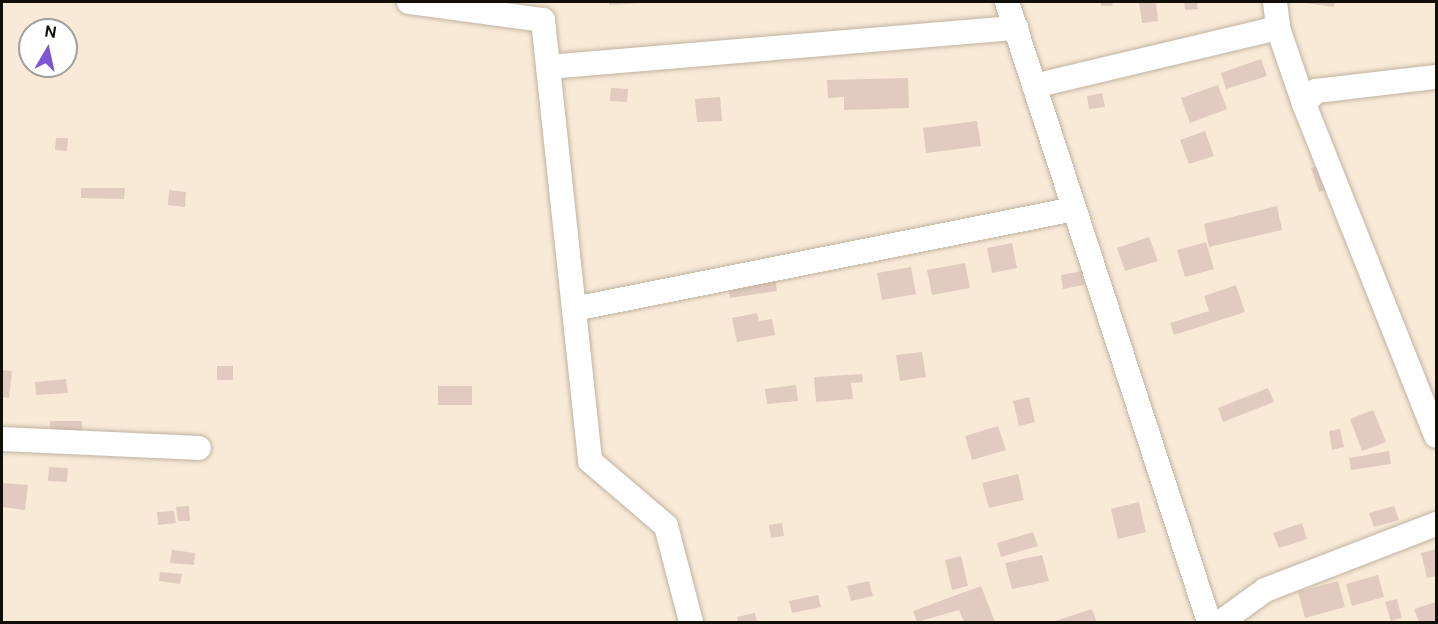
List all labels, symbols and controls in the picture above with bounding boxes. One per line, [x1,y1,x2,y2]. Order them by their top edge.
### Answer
north arrow [18,18,78,78]
text: N [43,20,58,43]

